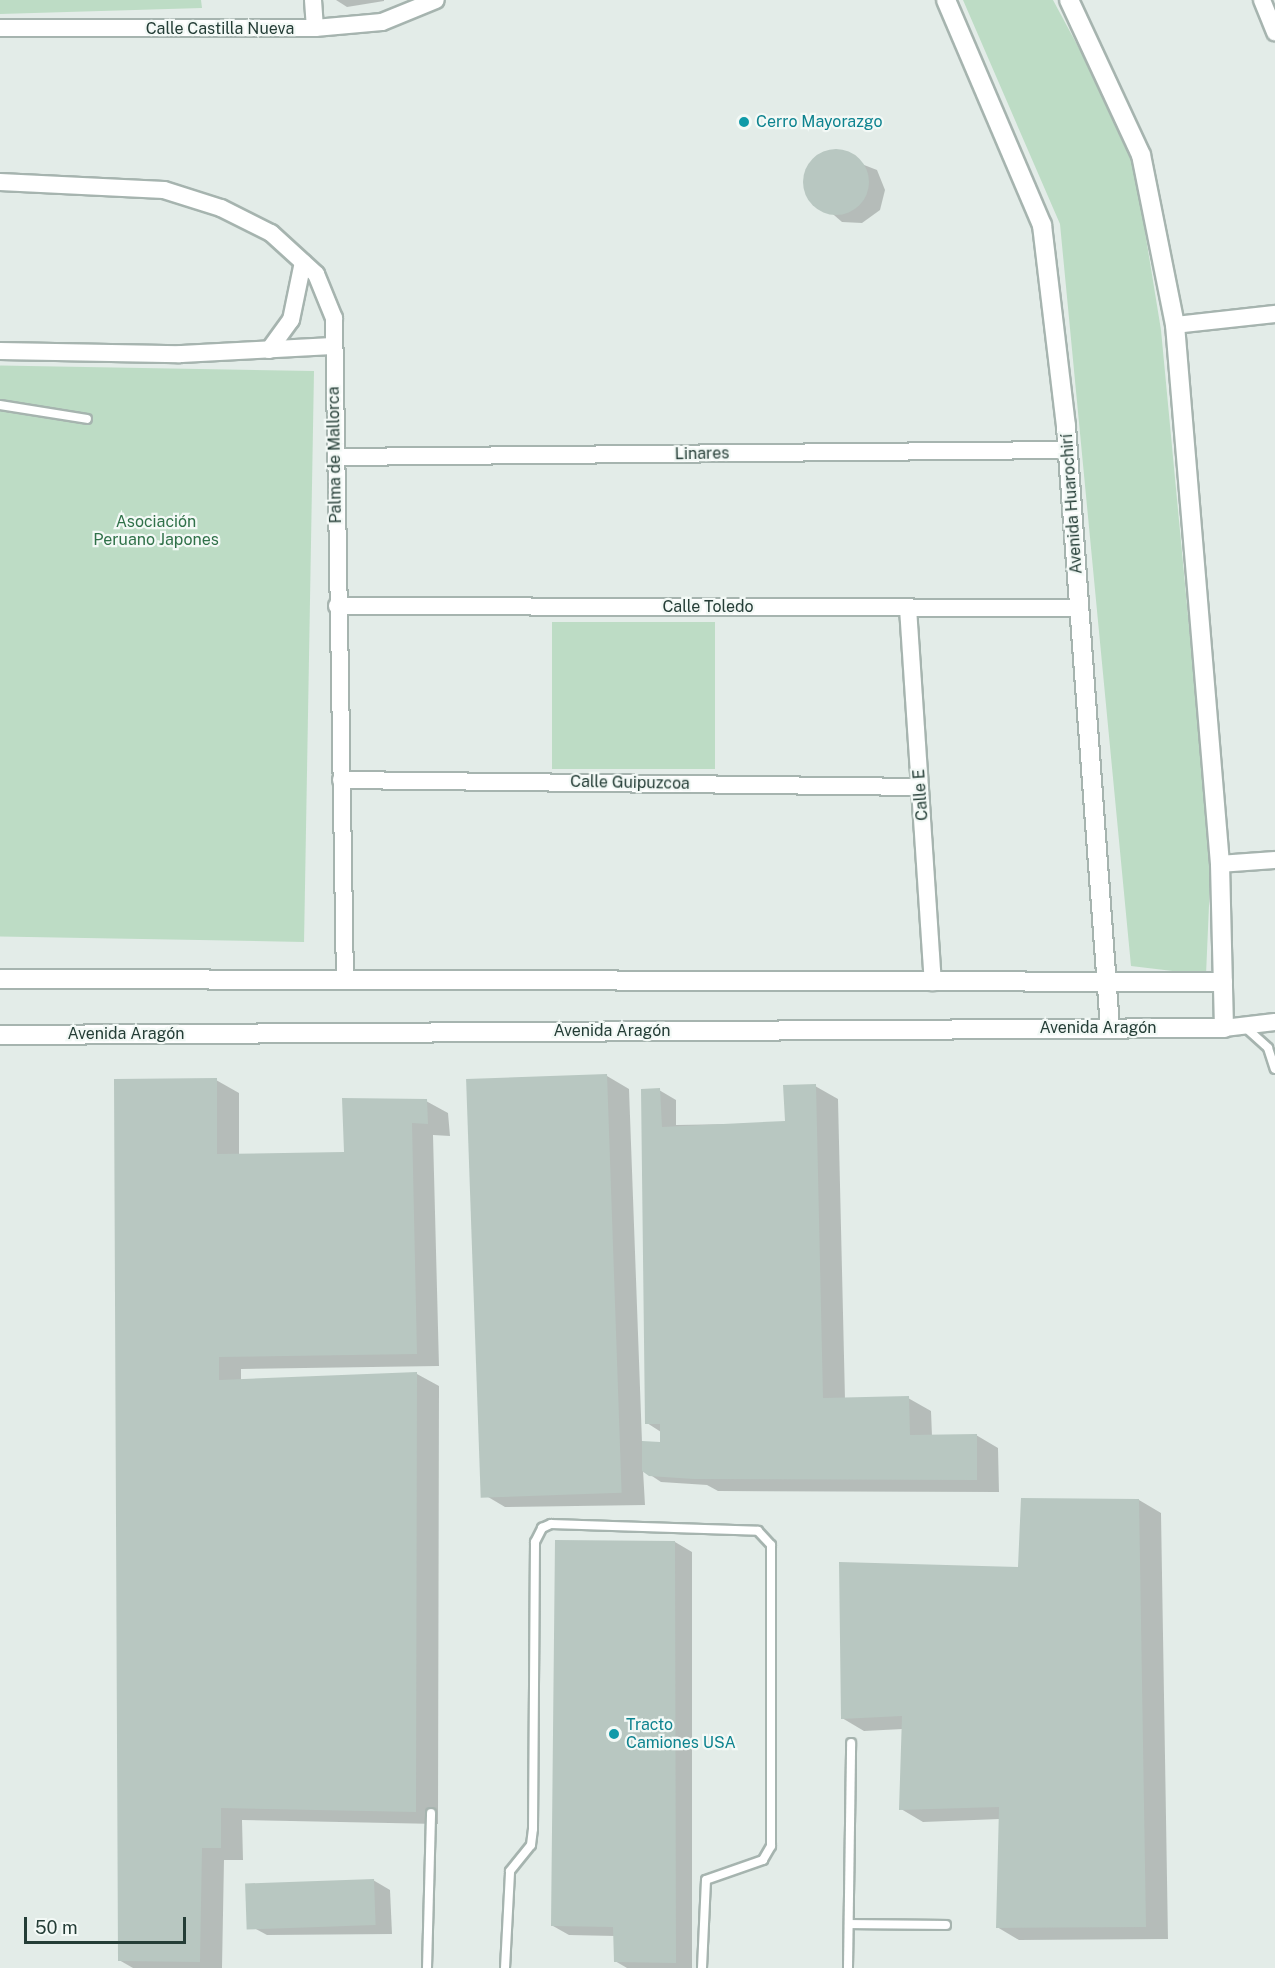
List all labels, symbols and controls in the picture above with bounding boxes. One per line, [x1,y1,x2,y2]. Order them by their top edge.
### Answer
street label: Calle Castilla Nueva [146,19,294,39]
place label: Cerro Mayorazgo [756,112,883,132]
marker: Cerro Mayorazgo [737,115,751,129]
street label: Palma de Mallorca [324,386,346,524]
street label: Avenida Huarochirí [1058,433,1086,575]
street label: Linares [675,444,729,464]
park label: Asociación Peruano Japones [93,512,219,550]
street label: Calle Toledo [662,597,754,617]
street label: Calle E [910,769,932,821]
street label: Calle Guipuzcoa [570,772,690,794]
street label: Avenida Aragón [1040,1018,1156,1038]
street label: Avenida Aragón [554,1021,670,1041]
street label: Avenida Aragón [68,1024,184,1044]
place label: Tracto Camiones USA [626,1715,736,1753]
marker: Tracto Camiones USA [607,1727,621,1741]
scale bar [27,1905,189,1943]
text: 50 m [35,1917,78,1938]

